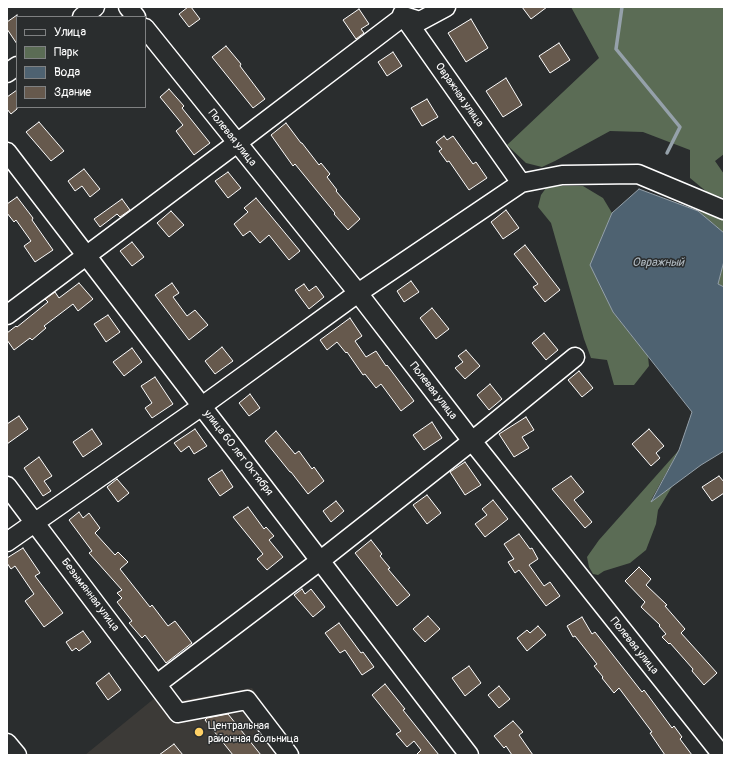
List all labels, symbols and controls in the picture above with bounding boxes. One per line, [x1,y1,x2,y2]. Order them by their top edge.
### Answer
legend [16,16,146,108]
text: Улица [54,25,86,40]
text: Парк [54,45,79,60]
street label: Овражная улица [432,60,486,130]
text: Вода [54,65,80,80]
text: Здание [54,85,91,100]
street label: Полевая улица [205,107,259,169]
water label: Овражный [632,256,684,270]
street label: Полевая улица [407,360,459,422]
street label: улица 60 лет Октября [200,407,276,499]
street label: Безымянная улица [58,556,122,634]
street label: Полевая улица [607,615,661,677]
place label: Центральная районная больница [208,719,299,745]
marker: Центральная районная больница [193,726,205,738]

